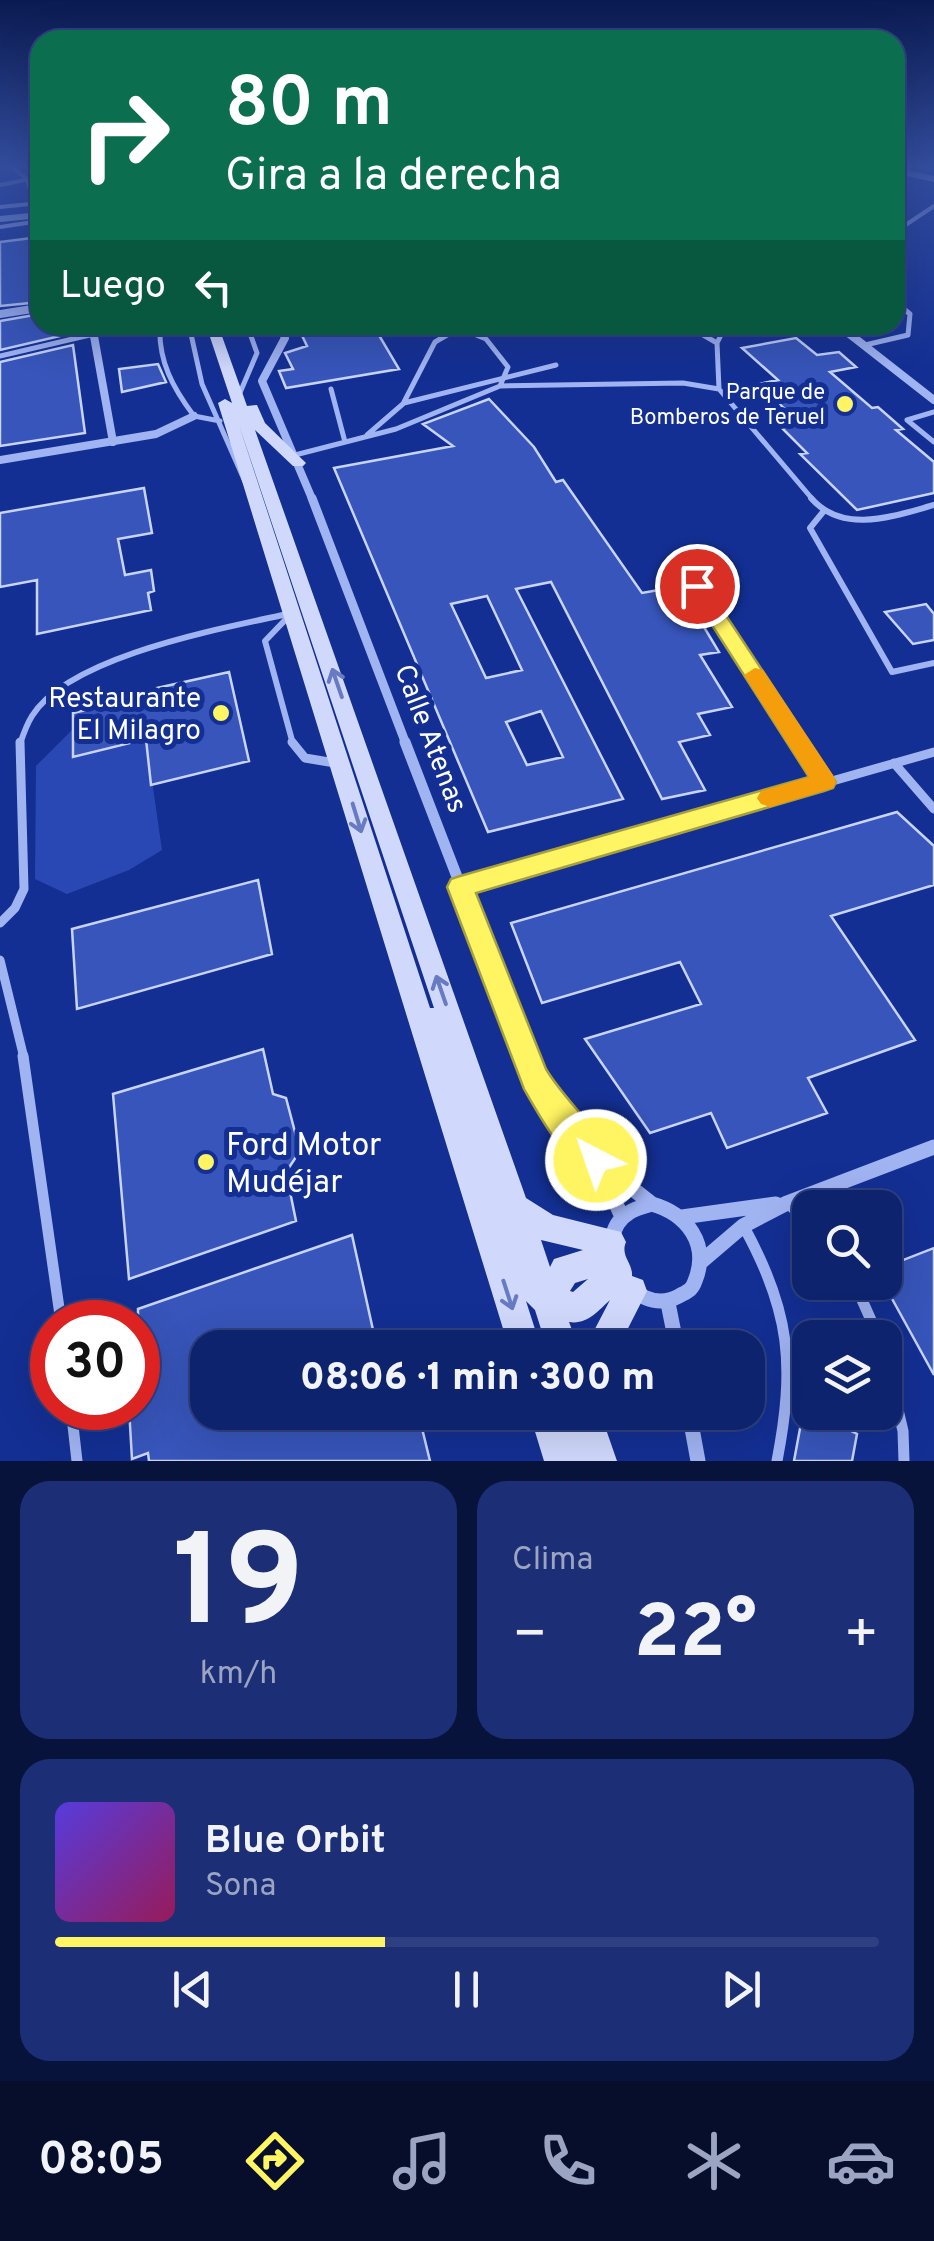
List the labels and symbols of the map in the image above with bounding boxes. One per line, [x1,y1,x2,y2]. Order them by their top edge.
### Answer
place label: Parque de Bomberos de Teruel [630,380,825,432]
marker: Parque de Bomberos de Teruel [834,393,856,415]
pin [655,544,740,629]
street label: Calle Atenas [384,660,474,818]
one-way arrow [326,667,344,699]
place label: Restaurante El Milagro [48,682,201,750]
marker: Restaurante El Milagro [210,702,232,724]
one-way arrow [349,802,367,833]
one-way arrow [431,975,449,1007]
position arrow [544,1108,648,1212]
place label: Ford Motor Mudéjar [226,1127,382,1204]
marker: Ford Motor Mudéjar [195,1151,217,1173]
one-way arrow [500,1278,518,1310]
speed limit sign: 30 [30,1300,160,1430]

